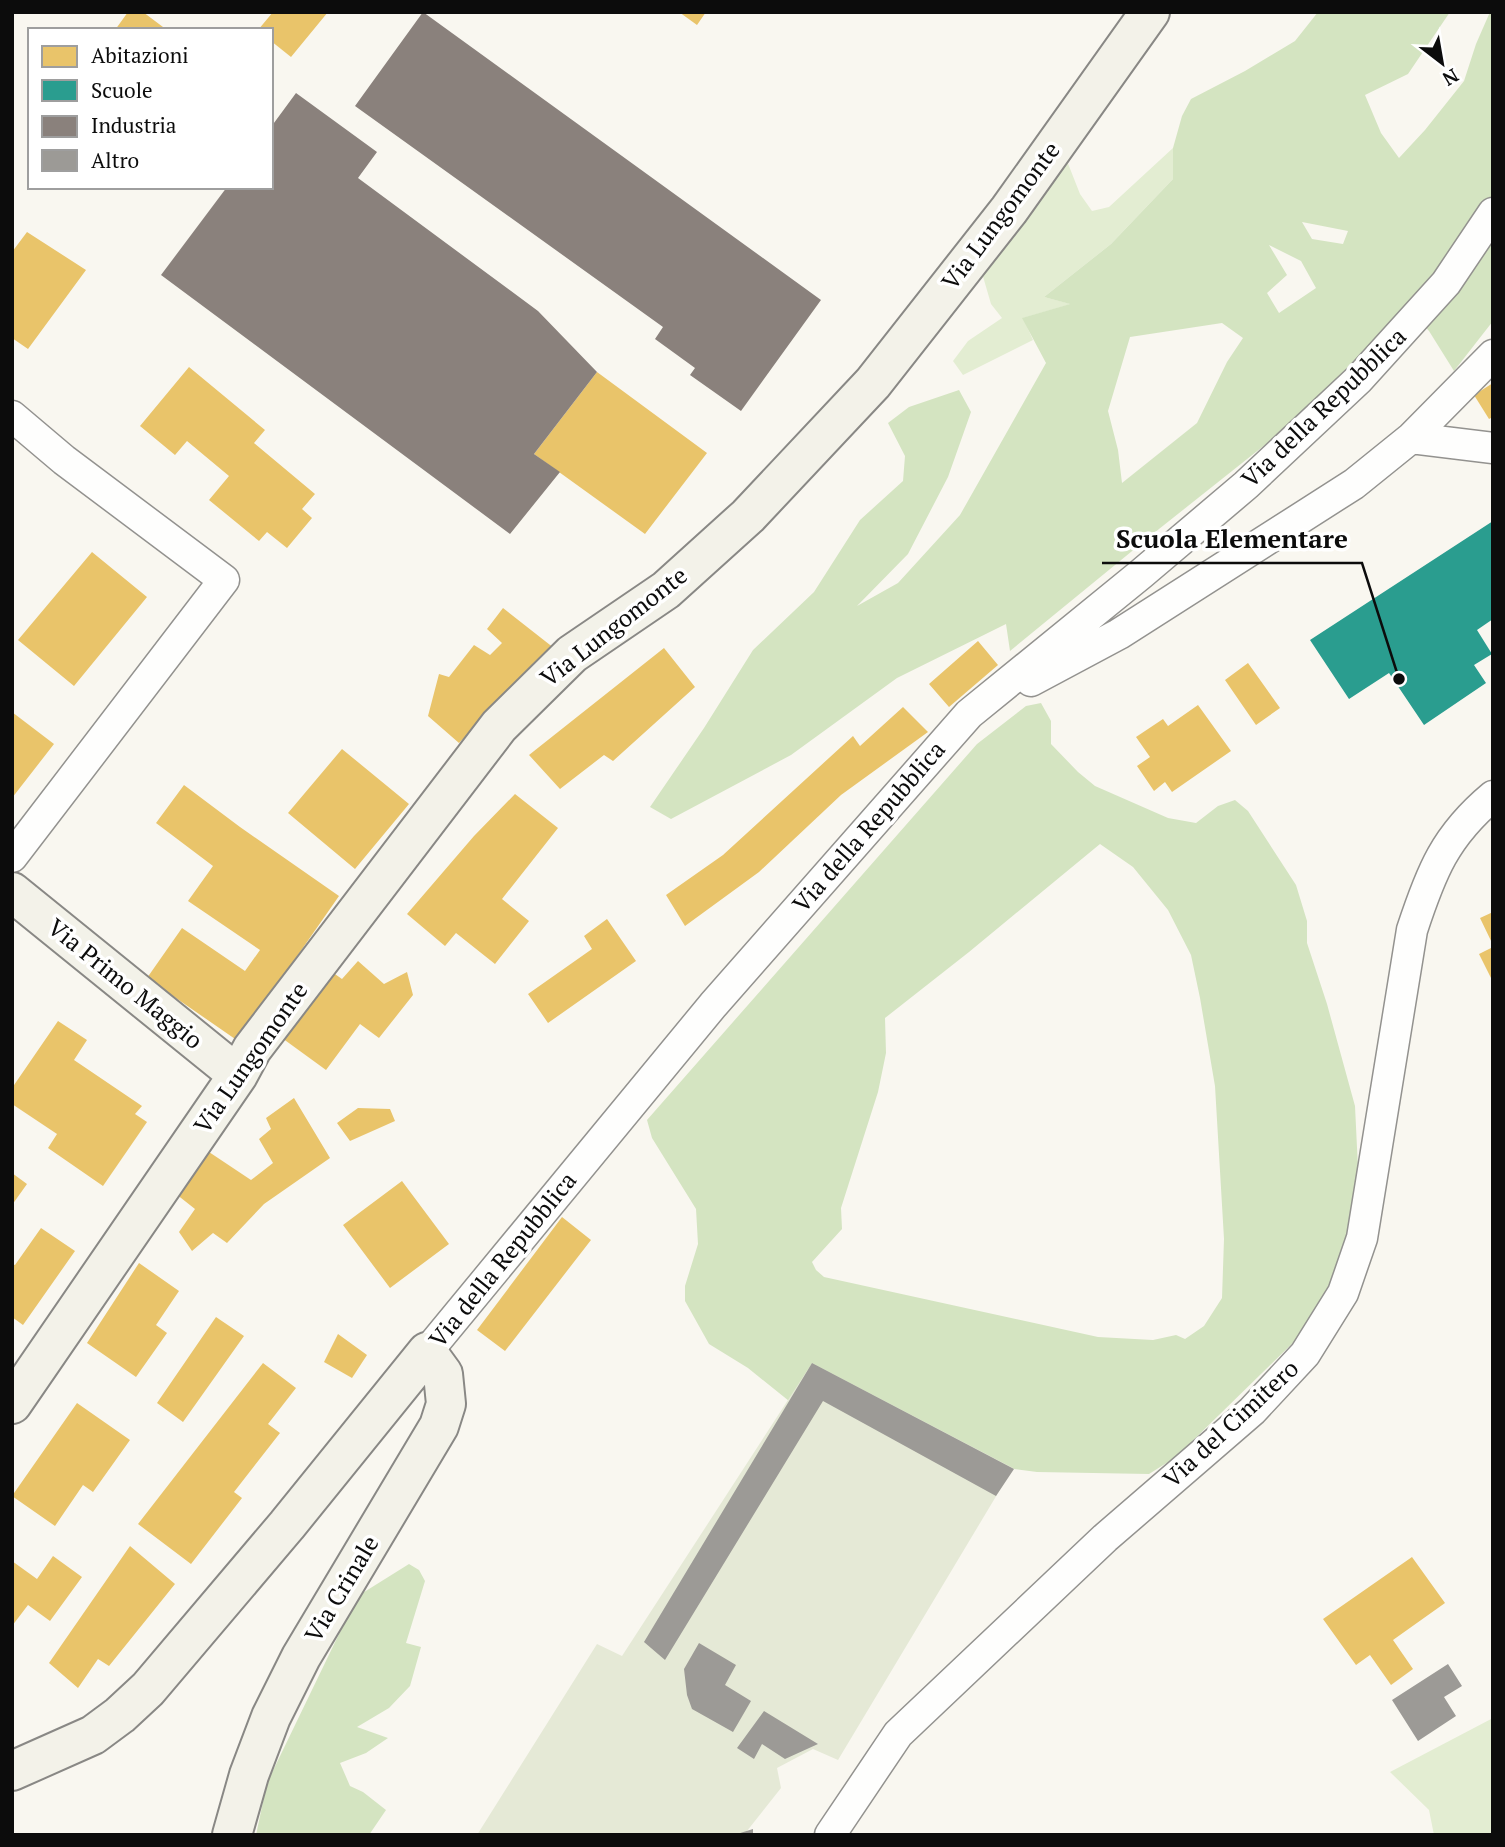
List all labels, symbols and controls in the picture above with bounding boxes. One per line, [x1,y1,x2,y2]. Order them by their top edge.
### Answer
legend [28,28,273,189]
north arrow [1407,28,1477,98]
text: Abitazioni [91,41,188,69]
text: N [1438,64,1464,93]
text: Scuole [91,76,153,104]
text: Industria [91,111,177,139]
street label: Via Lungomonte [934,135,1067,296]
text: Altro [91,146,139,174]
street label: Via della Repubblica [1234,320,1413,494]
callout: Scuola Elementare [1102,516,1362,563]
text: Scuola Elementare [1116,521,1348,555]
street label: Via Lungomonte [533,559,693,694]
street label: Via della Repubblica [785,734,952,919]
street label: Via Primo Maggio [41,911,210,1056]
street label: Via Lungomonte [186,975,314,1139]
street label: Via della Repubblica [421,1165,583,1354]
street label: Via del Cimitero [1156,1352,1305,1494]
street label: Via Crinale [297,1529,386,1648]

